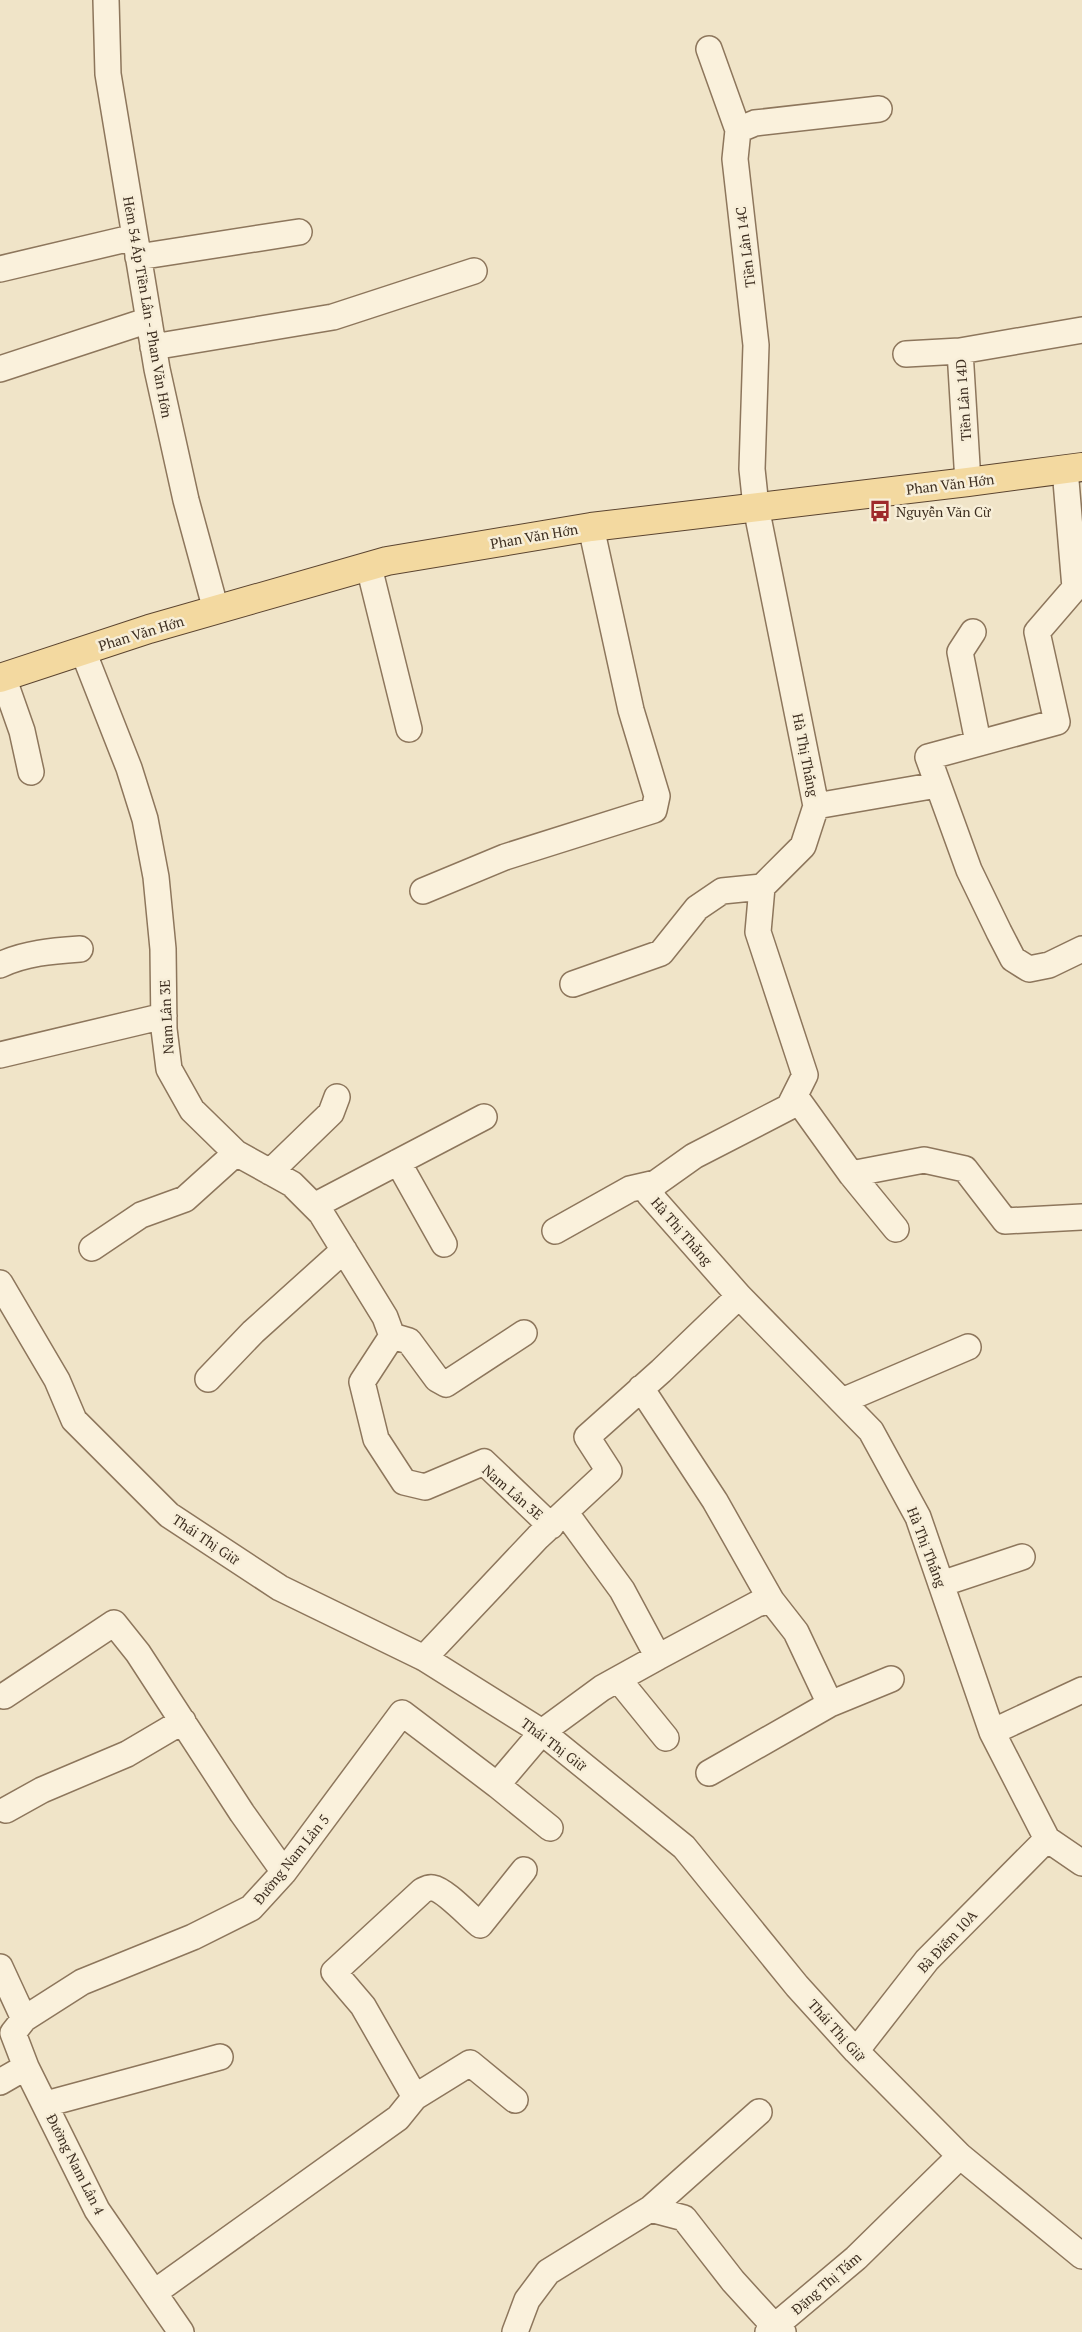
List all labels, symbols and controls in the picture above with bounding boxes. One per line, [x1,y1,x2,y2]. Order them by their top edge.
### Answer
street label: Hẻm 54 Ấp Tiền Lân - Phan Văn Hớn [119,195,177,420]
street label: Tiền Lân 14C [731,206,759,288]
street label: Tiền Lân 14D [951,358,975,442]
street label: Phan Văn Hớn [905,469,996,499]
bus stop icon: Nguyễn Văn Cừ [867,498,893,524]
place label: Nguyễn Văn Cừ [896,502,991,521]
street label: Phan Văn Hớn [489,519,580,553]
street label: Phan Văn Hớn [96,611,187,655]
street label: Hà Thị Thắng [789,712,824,799]
street label: Nam Lân 3E [155,979,177,1055]
street label: Hà Thị Thắng [647,1193,717,1270]
street label: Nam Lân 3E [479,1460,547,1524]
street label: Hà Thị Thắng [903,1504,951,1590]
street label: Thái Thị Giữ [169,1510,244,1569]
street label: Thái Thị Giữ [517,1713,591,1775]
street label: Đường Nam Lân 5 [249,1810,333,1908]
street label: Bà Điểm 10A [913,1905,981,1977]
street label: Thái Thị Giữ [804,1995,870,2065]
street label: Đường Nam Lân 4 [42,2110,110,2218]
street label: Đặng Thị Tám [787,2247,865,2319]

